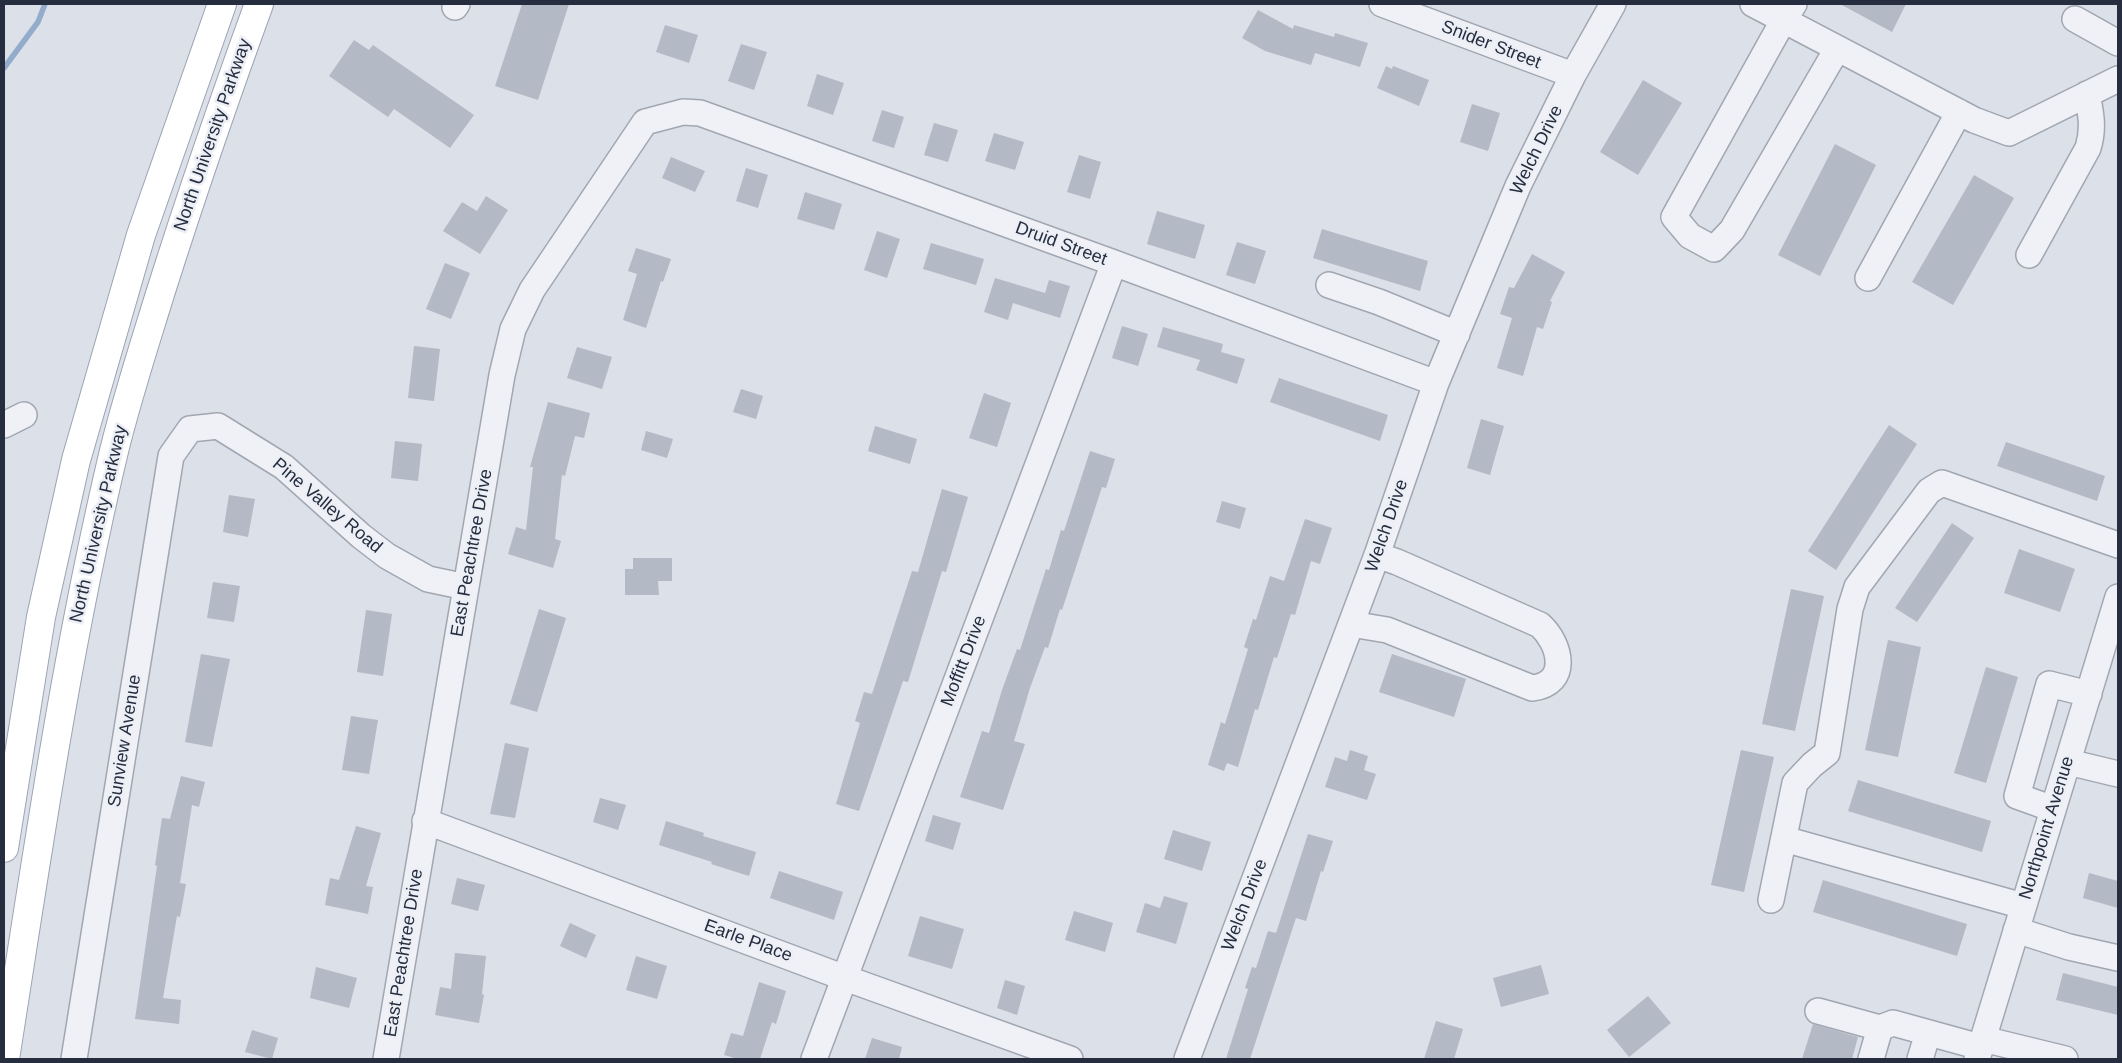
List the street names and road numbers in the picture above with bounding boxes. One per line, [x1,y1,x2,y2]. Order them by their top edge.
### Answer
street label: Snider Street [1438,16,1544,74]
street label: North University Parkway [170,36,256,234]
street label: Welch Drive [1506,102,1568,198]
street label: Druid Street [1012,217,1110,271]
street label: North University Parkway [66,423,132,625]
street label: Pine Valley Road [268,454,386,558]
street label: East Peachtree Drive [447,467,497,639]
street label: Welch Drive [1361,477,1413,575]
street label: Moffitt Drive [937,612,991,710]
street label: Sunview Avenue [104,673,146,809]
street label: Northpoint Avenue [2015,754,2079,902]
street label: Welch Drive [1218,856,1272,954]
street label: East Peachtree Drive [380,867,428,1039]
street label: Earle Place [701,915,795,967]

